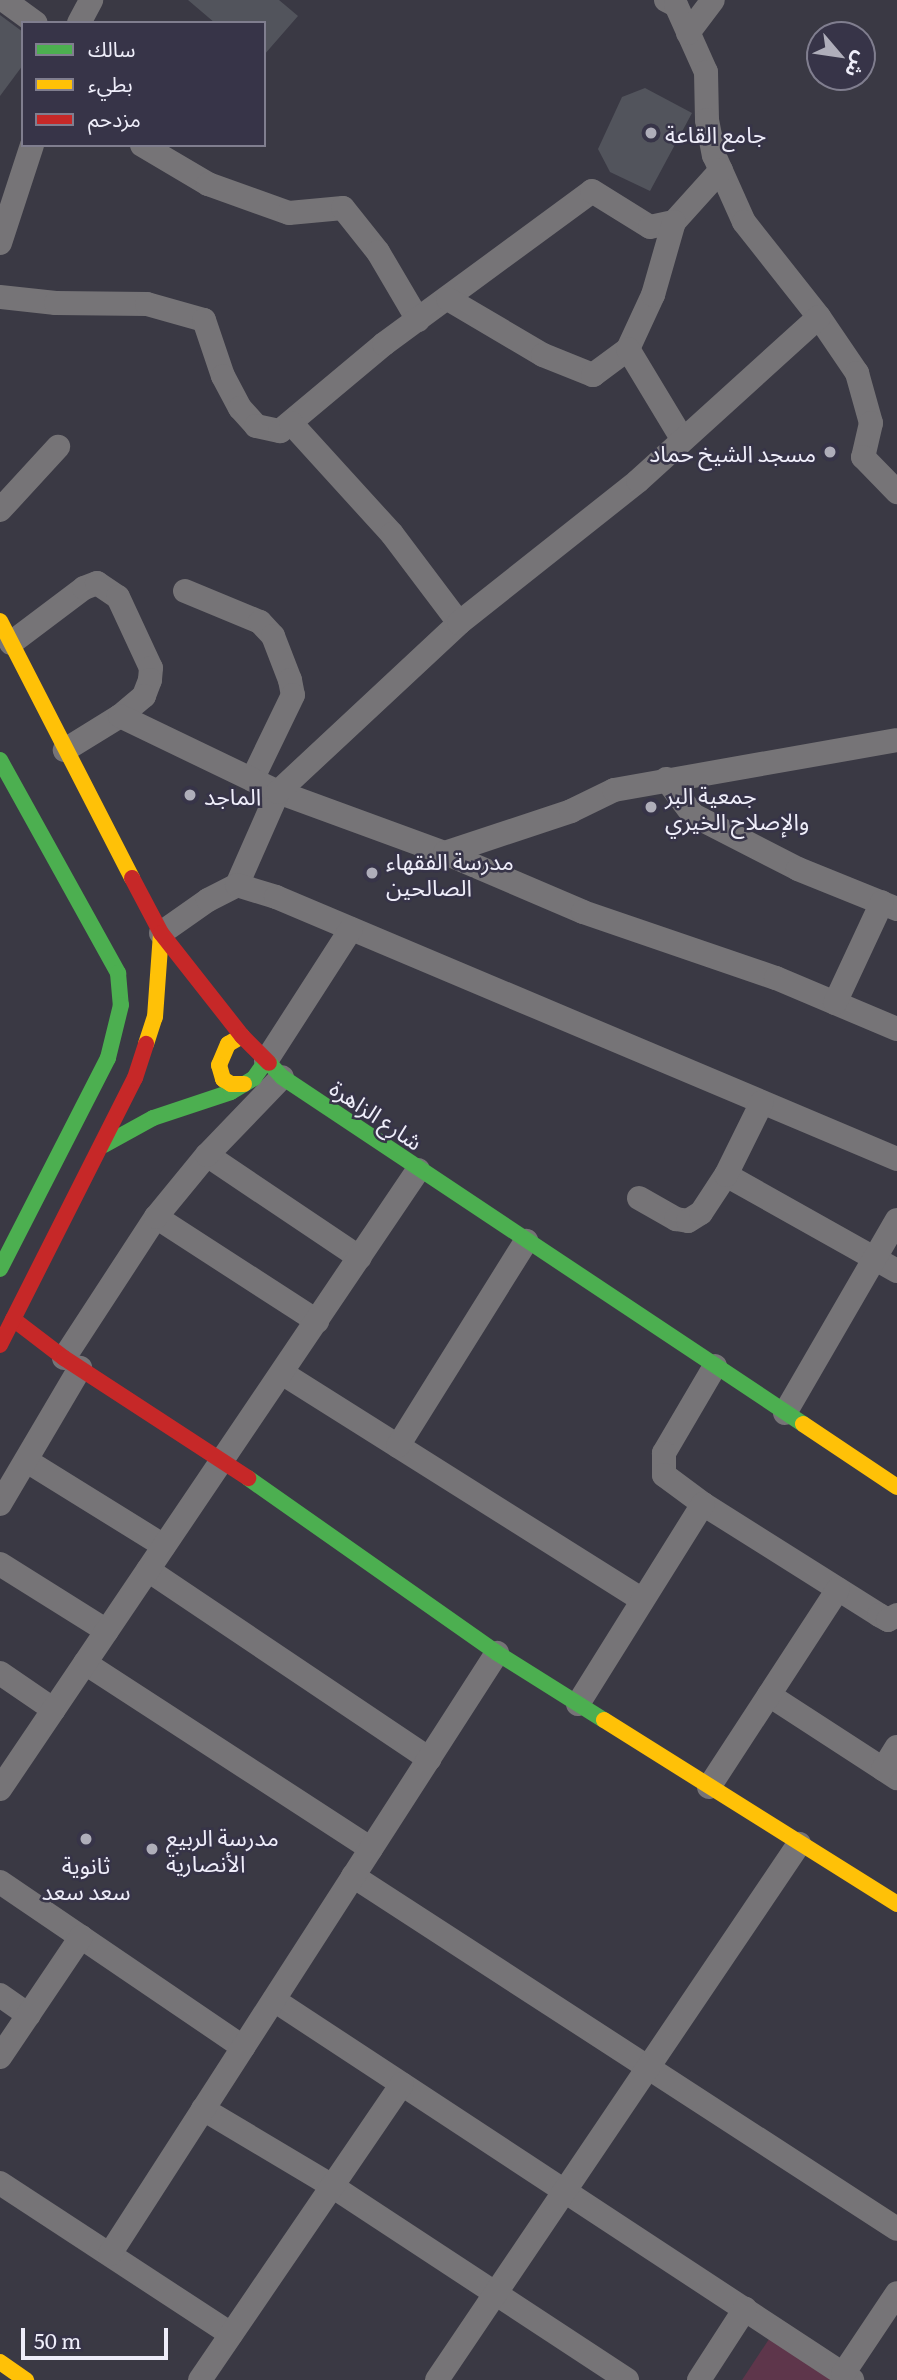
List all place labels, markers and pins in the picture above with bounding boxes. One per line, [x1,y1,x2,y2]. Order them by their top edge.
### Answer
place label: جامع القاعة [665,119,766,147]
marker: جامع القاعة [643,125,659,141]
place label: مسجد الشيخ حماد [649,438,816,466]
marker: مسجد الشيخ حماد [822,444,838,460]
place label: جمعية البر والإصلاح الخيري [665,780,809,834]
place label: الماجد [204,781,261,809]
marker: الماجد [182,787,198,803]
marker: جمعية البر والإصلاح الخيري [643,799,659,815]
place label: مدرسة الفقهاء الصالحين [386,846,514,900]
marker: مدرسة الفقهاء الصالحين [364,865,380,881]
place label: مدرسة الربيع الأنصارية [166,1822,279,1876]
marker: ثانوية سعد سعد [78,1831,94,1847]
marker: مدرسة الربيع الأنصارية [144,1841,160,1857]
place label: ثانوية سعد سعد [41,1850,131,1904]

